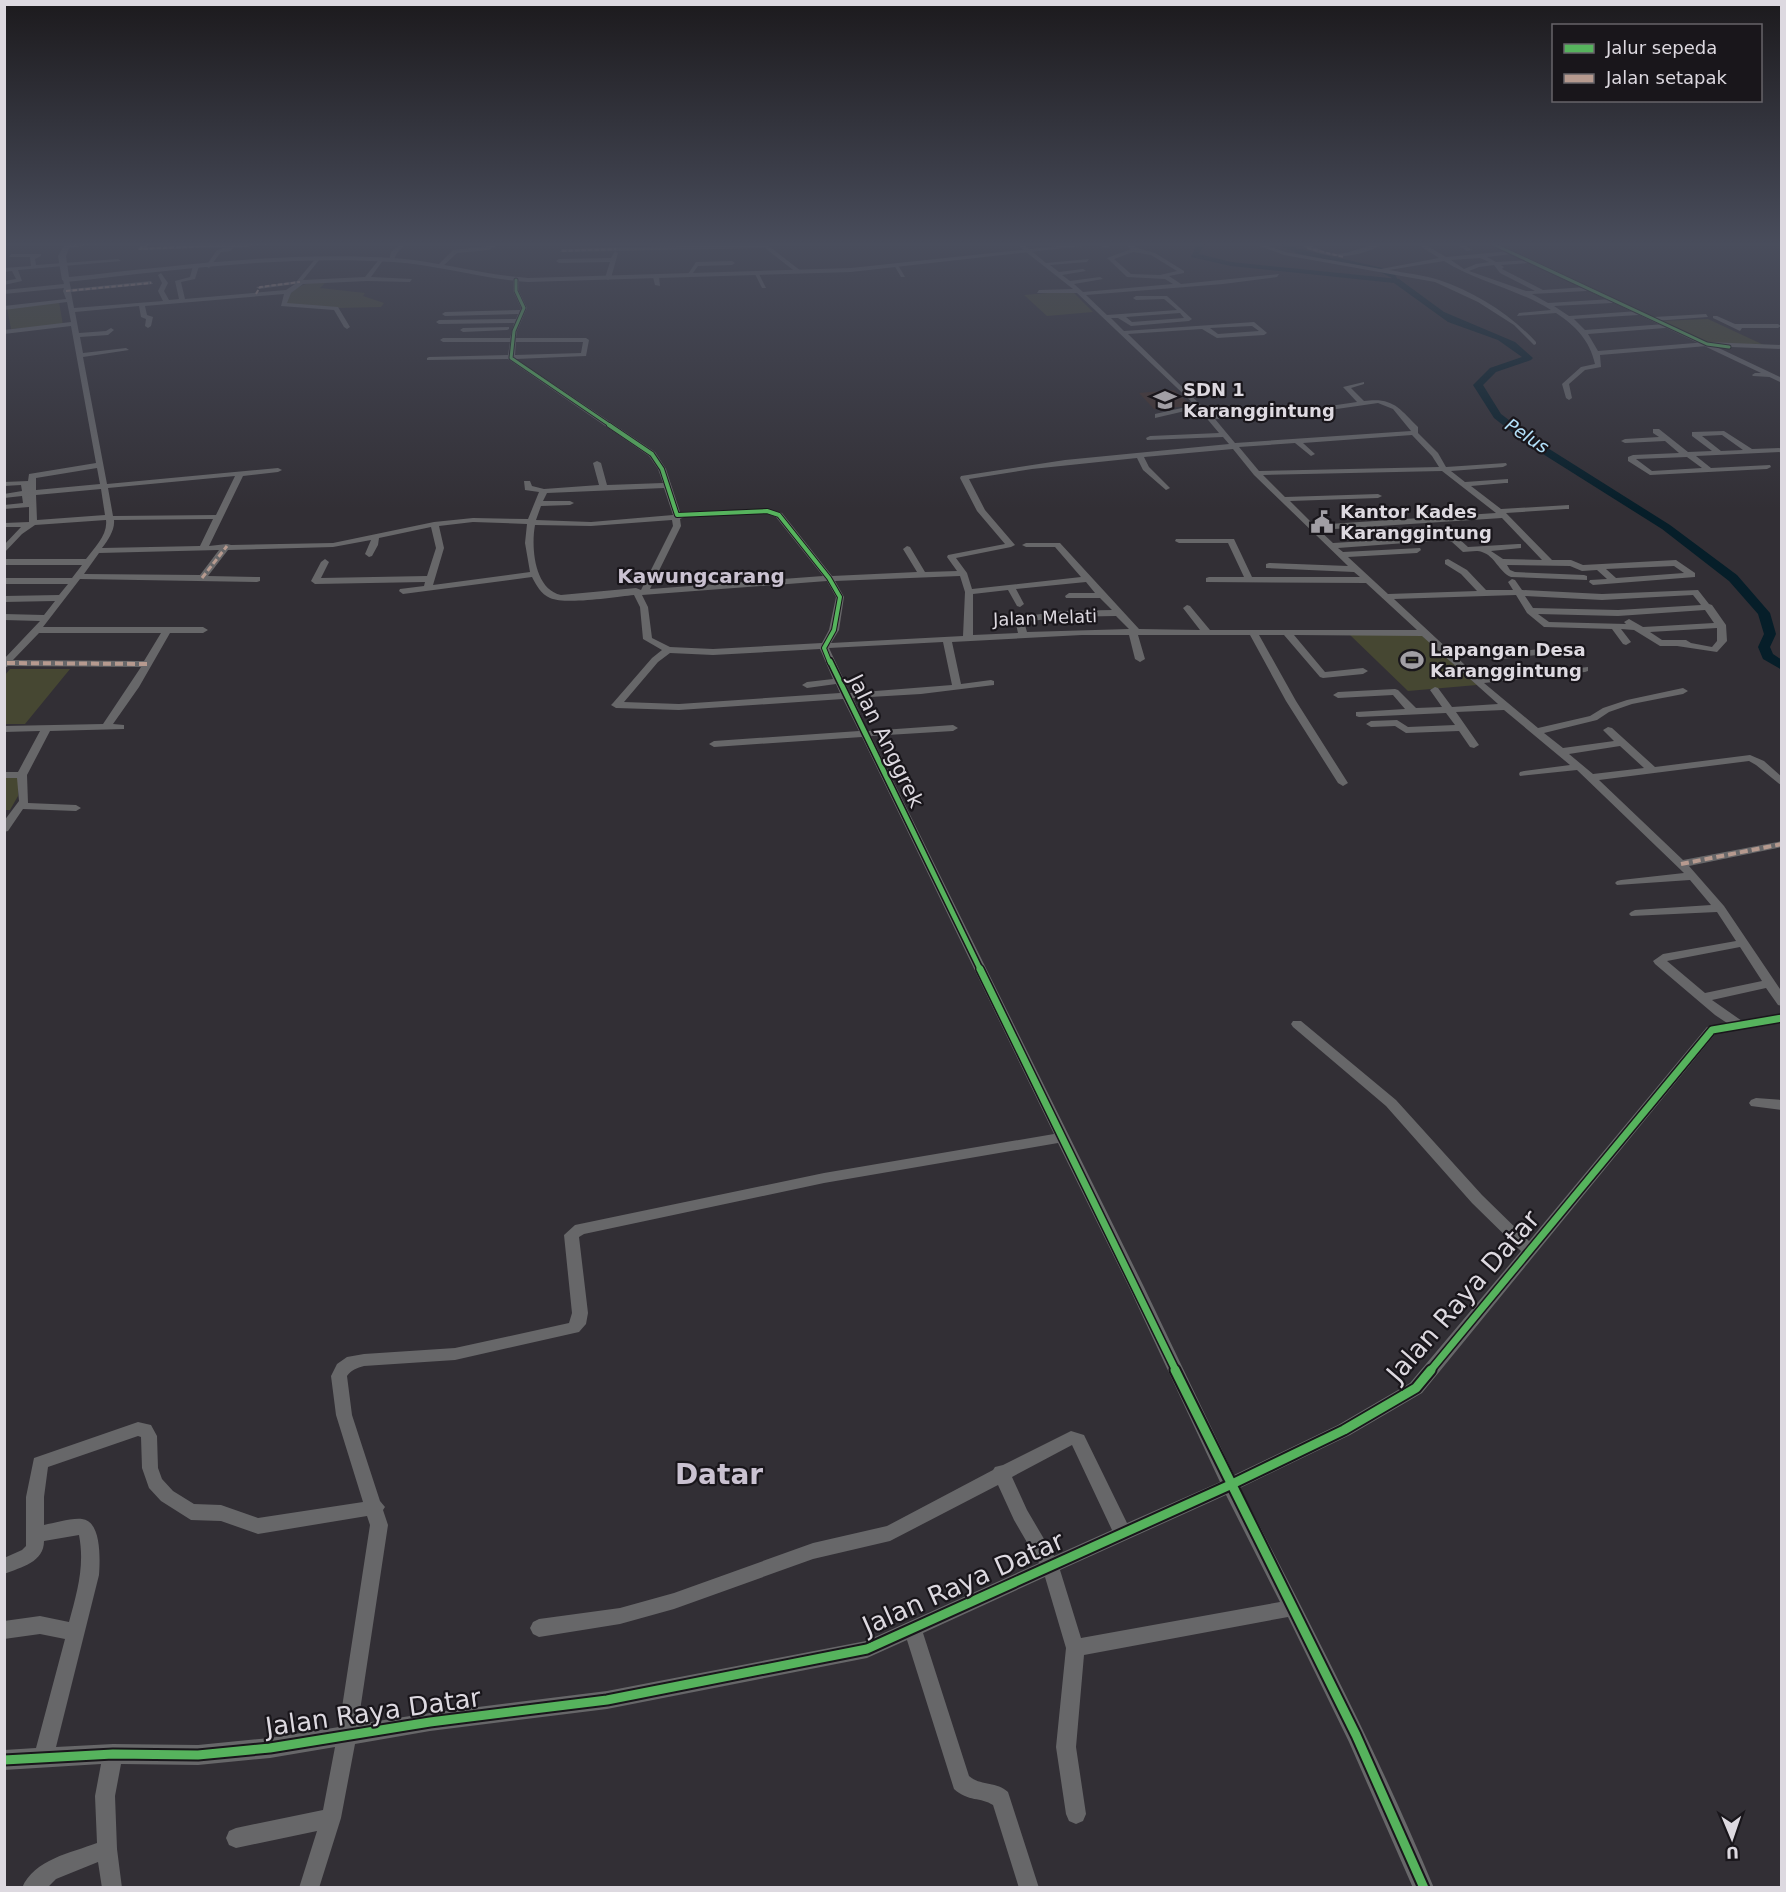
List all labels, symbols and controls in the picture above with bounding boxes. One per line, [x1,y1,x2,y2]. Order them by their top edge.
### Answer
legend [1552,24,1762,102]
text: Jalur sepeda [1605,37,1717,58]
text: Jalan setapak [1605,67,1727,88]
place label: SDN 1 Karanggintung [1183,379,1335,421]
school or university icon: SDN 1 Karanggintung [1152,387,1178,413]
water label: Pelus [1502,414,1553,457]
place label: Kantor Kades Karanggintung [1340,501,1492,543]
public building icon: Kantor Kades Karanggintung [1309,509,1335,535]
district label: Kawungcarang [617,564,785,588]
street label: Jalan Melati [992,605,1097,630]
place label: Lapangan Desa Karanggintung [1430,639,1586,681]
sports icon: Lapangan Desa Karanggintung [1399,647,1425,673]
street label: Jalan Anggrek [842,669,929,812]
street label: Jalan Raya Datar [1379,1204,1546,1389]
district label: Datar [675,1458,763,1491]
street label: Jalan Raya Datar [856,1525,1069,1642]
street label: Jalan Raya Datar [261,1682,483,1742]
north arrow [1702,1808,1762,1868]
text: U [1726,1843,1739,1862]

